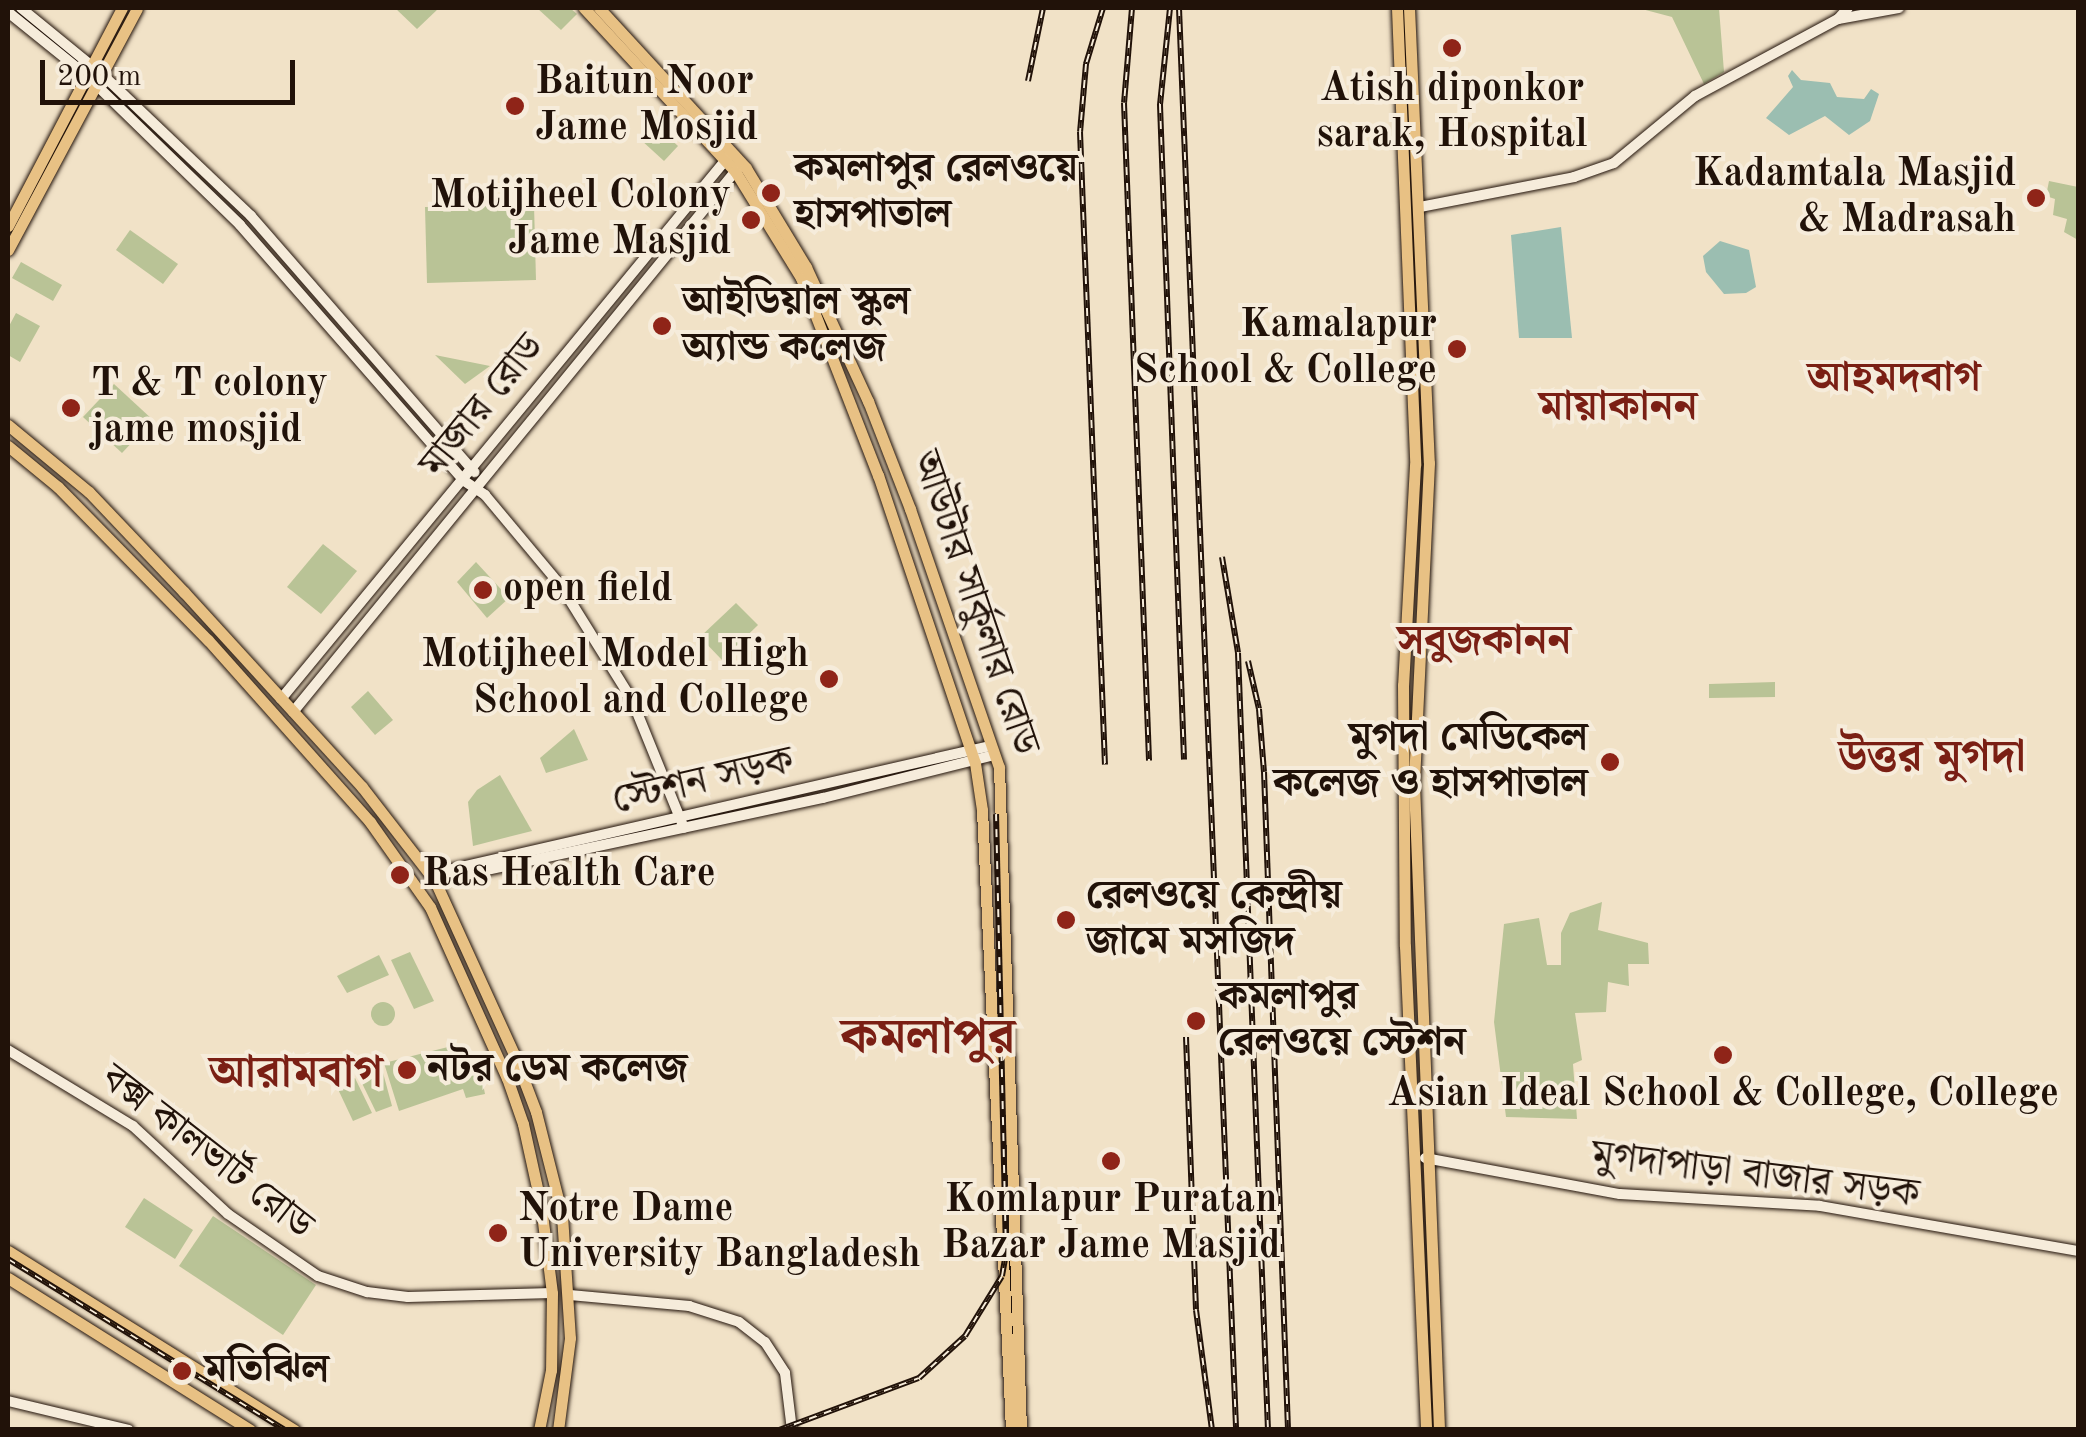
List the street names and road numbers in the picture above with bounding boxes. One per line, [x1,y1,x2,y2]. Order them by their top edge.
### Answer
street label: মাজার রোড [411,326,555,488]
street label: আউটার সার্কুলার রোড [900,445,1048,761]
street label: স্টেশন সড়ক [608,738,798,826]
street label: বক্স কালভার্ট রোড [90,1055,322,1251]
street label: মুগদাপাড়া বাজার সড়ক [1588,1132,1922,1220]

